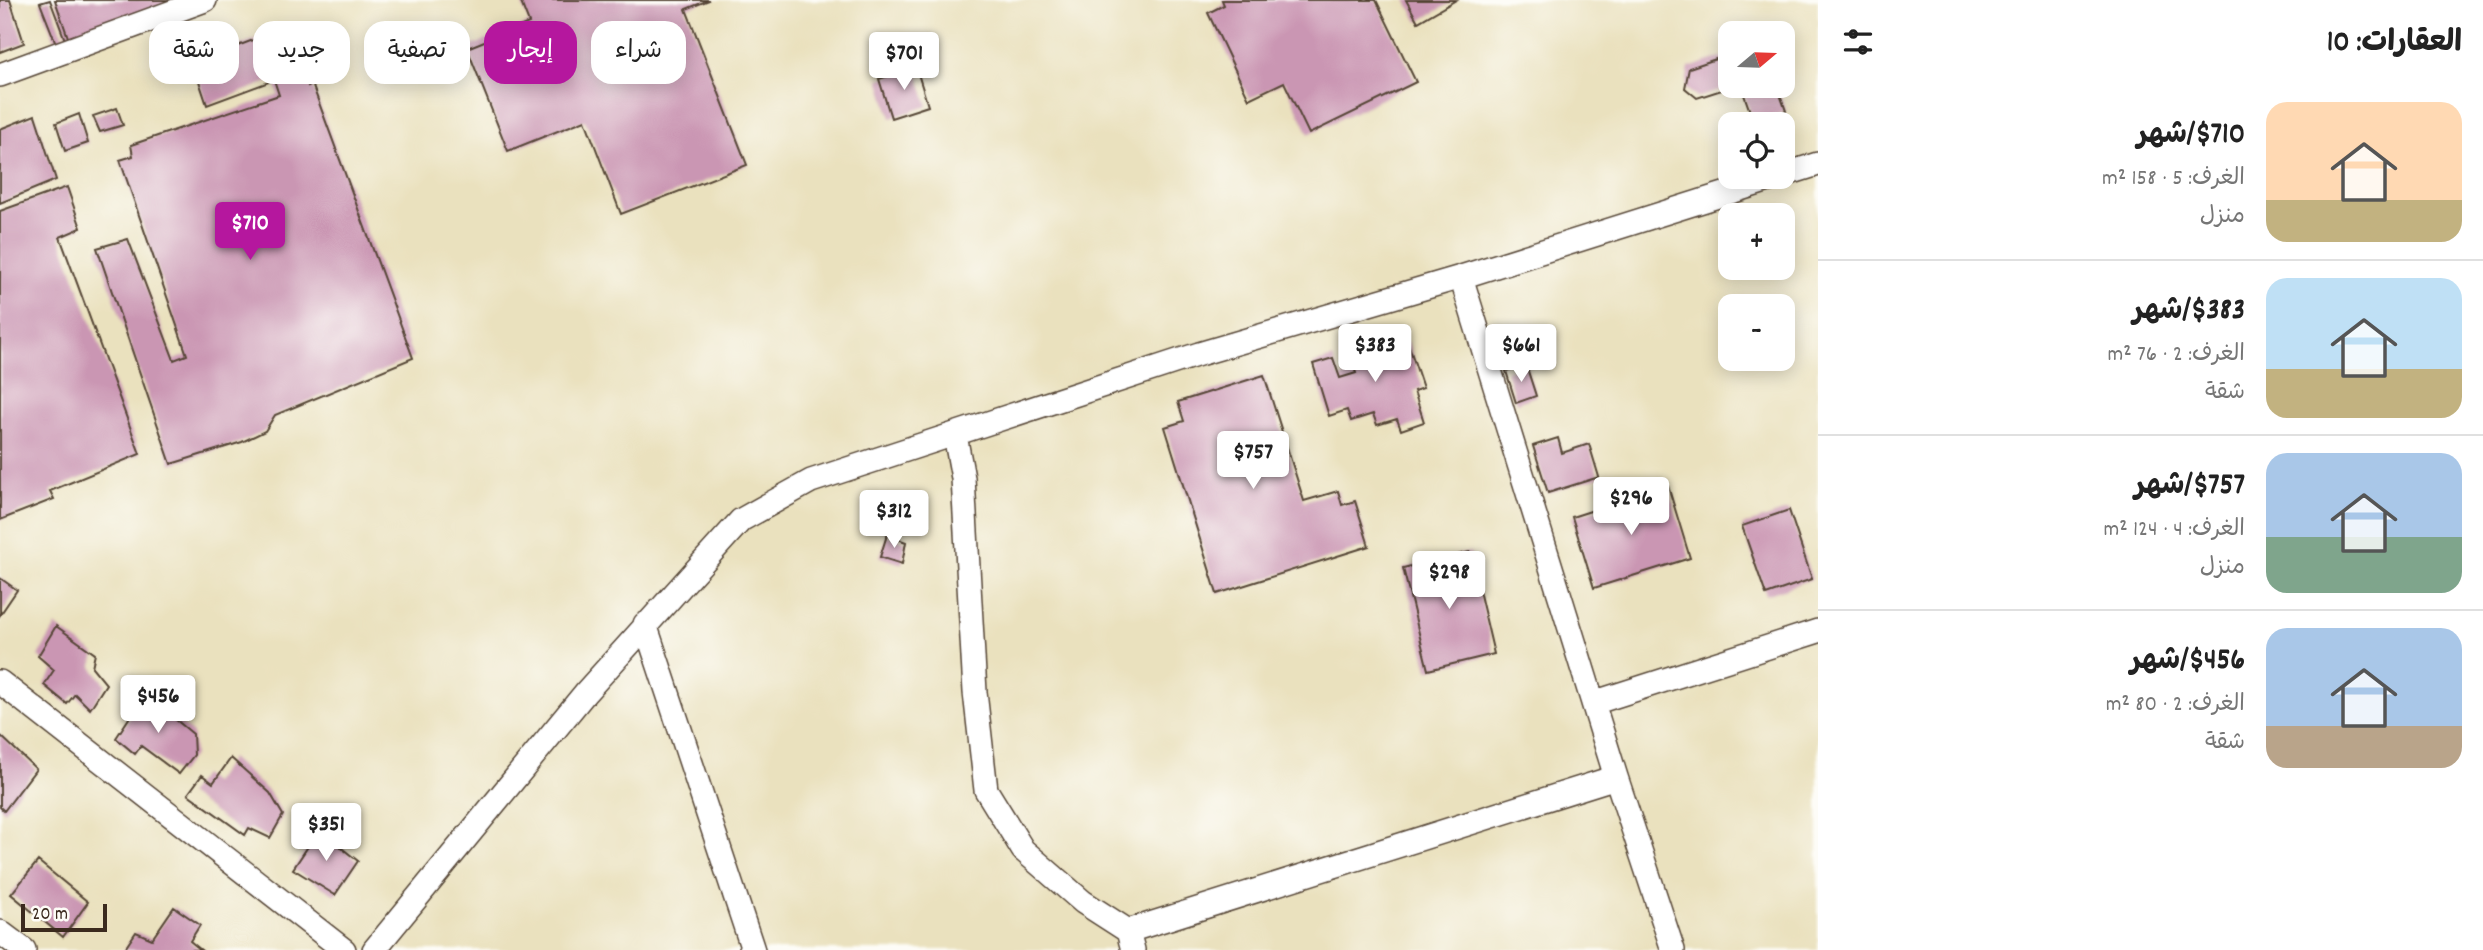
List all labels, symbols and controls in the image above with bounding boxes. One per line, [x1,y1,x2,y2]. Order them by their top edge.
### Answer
chip: شقة [149,21,239,84]
chip: جديد [253,21,350,84]
chip: تصفية [364,21,470,84]
chip: إيجار [484,21,577,84]
chip: شراء [591,21,686,84]
north arrow [1718,21,1796,98]
map controls [1718,21,1795,371]
icon: filters [1839,23,1877,61]
text: العقارات: 10 [2327,23,2462,66]
pin: $701 [863,32,945,92]
text: $701 [885,38,923,71]
button: locate [1718,112,1795,189]
text: $710/شهر [2137,115,2245,158]
icon: home [2322,130,2406,214]
text: الغرف: 5 · 158 m² [2102,163,2245,196]
text: منزل [2200,201,2245,234]
pin: $710 [209,202,291,262]
button: + [1718,203,1795,280]
text: $710 [231,208,269,241]
text: $383/شهر [2133,291,2245,334]
button: − [1718,294,1795,371]
icon: home [2322,306,2406,390]
pin: $383 [1334,324,1416,384]
pin: $661 [1480,324,1562,384]
text: $383 [1354,330,1396,363]
text: $661 [1501,330,1541,363]
text: الغرف: 2 · 76 m² [2107,339,2245,372]
text: شقة [2205,377,2245,410]
pin: $757 [1212,432,1294,491]
text: $757 [1233,437,1273,470]
text: $757/شهر [2134,466,2245,509]
pin: $296 [1590,477,1672,537]
icon: home [2322,481,2406,565]
text: $296 [1609,483,1653,516]
pin: $312 [853,490,935,550]
text: $312 [876,496,912,529]
text: الغرف: 4 · 124 m² [2103,514,2245,547]
pin: $298 [1408,552,1490,611]
text: منزل [2200,552,2245,585]
text: $298 [1428,557,1470,590]
text: $456/شهر [2130,641,2245,684]
icon: home [2322,656,2406,740]
pin: $456 [117,676,199,735]
text: $456 [136,681,180,714]
text: الغرف: 2 · 80 m² [2106,689,2245,722]
text: شقة [2205,727,2245,760]
pin: $351 [285,804,367,863]
text: $351 [307,809,345,842]
scale bar [21,901,107,933]
text: 20 m [32,902,68,929]

